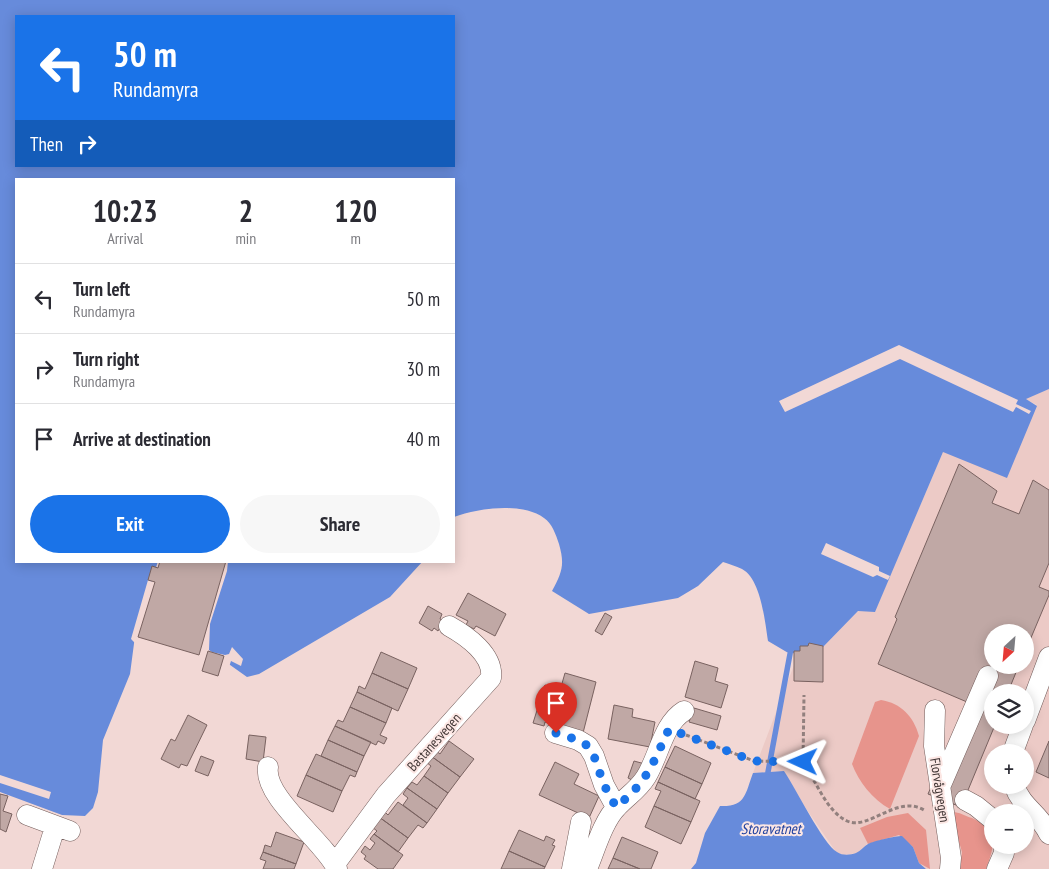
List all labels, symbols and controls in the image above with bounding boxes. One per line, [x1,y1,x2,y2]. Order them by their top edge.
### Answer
text: 50 m [113,31,177,77]
icon: left [30,35,95,100]
text: Rundamyra [113,75,199,103]
icon: right [73,130,101,158]
text: Then [30,132,63,156]
text: 10:23 [93,191,158,230]
text: 2 [239,191,253,230]
text: 120 [334,191,377,230]
text: Arrival [107,228,143,248]
text: min [235,228,256,248]
text: m [350,228,361,248]
text: Turn left [73,277,130,301]
icon: left [30,285,58,313]
text: 50 m [407,287,440,311]
text: Rundamyra [73,301,135,321]
text: Turn right [73,347,139,371]
icon: right [30,355,58,383]
text: 30 m [407,357,440,381]
text: Rundamyra [73,371,135,391]
icon: arrive [30,425,58,453]
text: Arrive at destination [73,427,211,451]
text: 40 m [407,427,440,451]
button: Exit [30,495,230,553]
button: Share [240,495,440,553]
north arrow [984,624,1034,674]
map controls [984,624,1034,854]
pin [535,682,577,733]
button: layers [984,684,1034,734]
icon: arrive [542,689,570,717]
street label: Bastanesvegen [403,709,465,775]
position arrow [776,735,828,787]
button: + [984,744,1034,794]
street label: Florvågvegen [926,756,954,824]
button: − [984,804,1034,854]
water label: Storavatnet [741,819,803,838]

